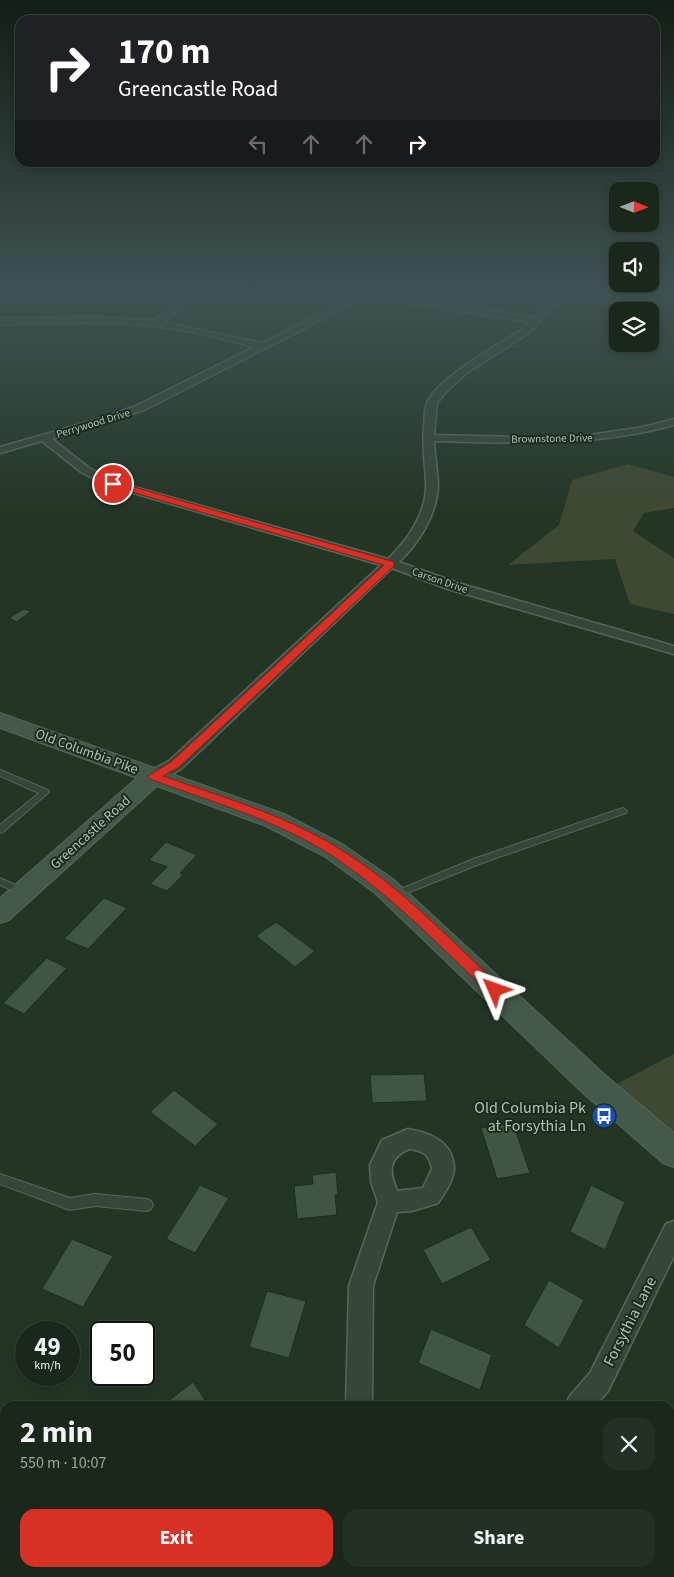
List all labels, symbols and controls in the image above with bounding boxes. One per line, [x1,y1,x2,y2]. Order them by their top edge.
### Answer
text: 170 m [118,27,210,77]
icon: right [35,35,100,100]
text: Greencastle Road [118,73,278,105]
icon: left [244,130,272,158]
icon: ahead [297,130,325,158]
icon: ahead [350,130,378,158]
icon: right [403,130,431,158]
north arrow [609,182,659,232]
map controls [609,182,659,352]
button: sound [609,242,659,292]
button: layers [609,302,659,352]
street label: Perrywood Drive [54,405,132,442]
street label: Brownstone Drive [511,430,593,447]
pin [92,463,134,505]
icon: arrive [99,470,127,498]
street label: Carson Drive [410,564,470,597]
street label: Old Columbia Pike [33,724,141,780]
street label: Greencastle Road [46,791,135,874]
position arrow [468,963,520,1015]
place label: Old Columbia Pk at Forsythia Ln [474,1097,586,1137]
bus stop icon: Old Columbia Pk at Forsythia Ln [591,1103,617,1129]
street label: Forsythia Lane [598,1273,662,1370]
speed limit sign: 50 [90,1321,155,1386]
text: 49 [34,1329,61,1365]
text: km/h [34,1357,61,1374]
text: 2 min [20,1411,93,1454]
button: close [603,1418,655,1470]
text: 550 m · 10:07 [20,1452,107,1474]
button: Exit [20,1509,333,1567]
button: Share [343,1509,655,1567]

